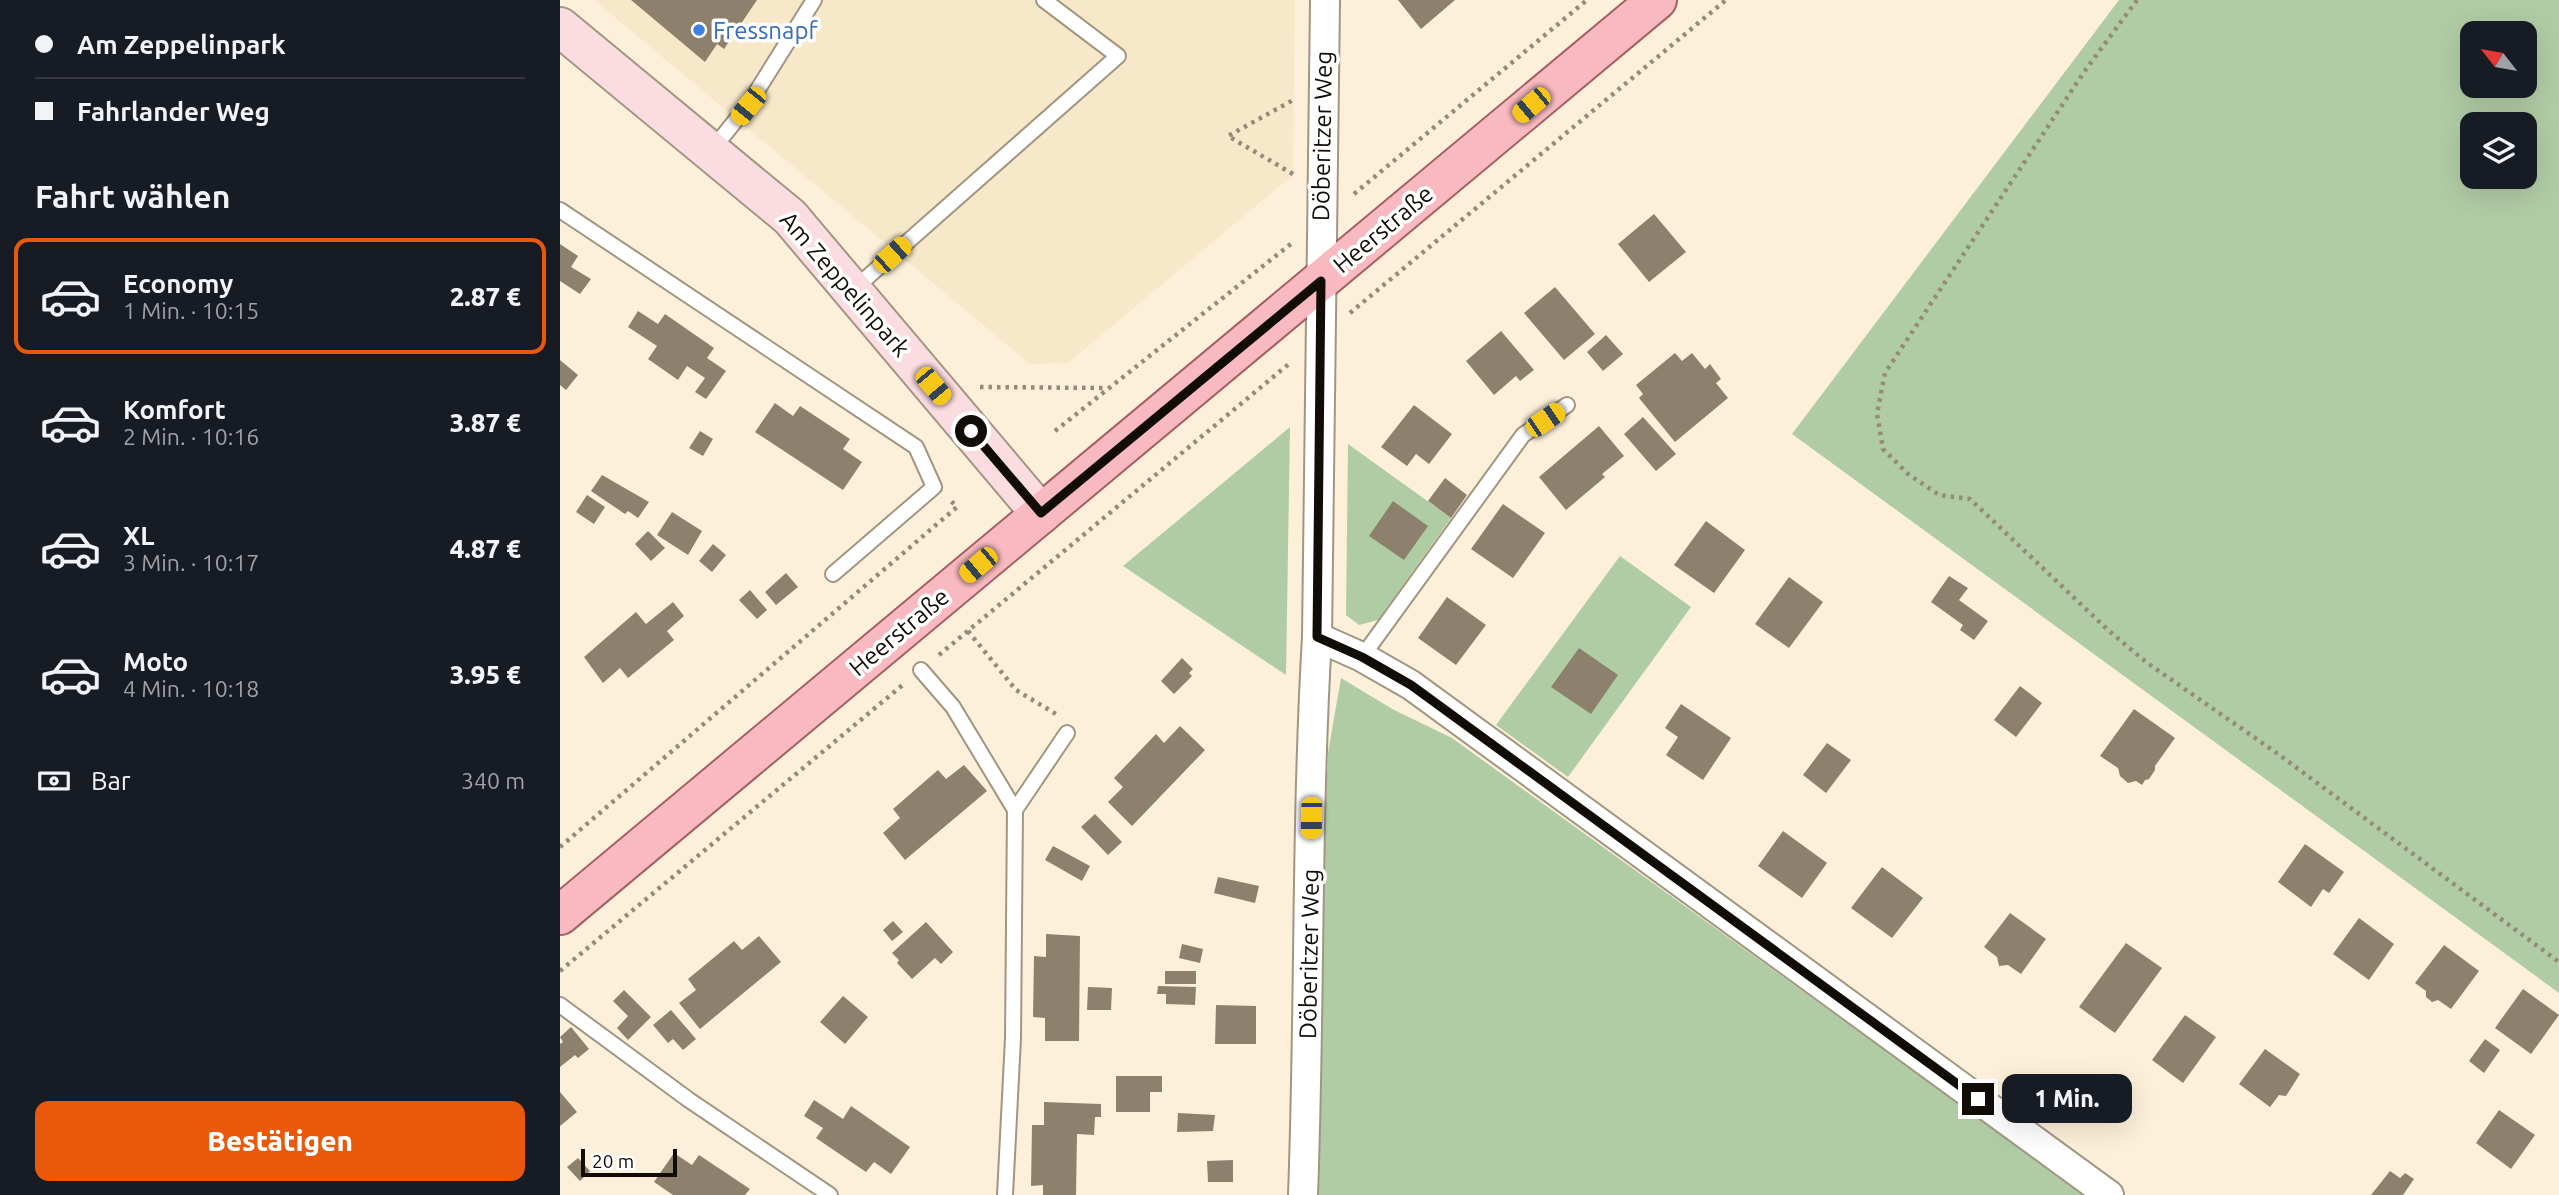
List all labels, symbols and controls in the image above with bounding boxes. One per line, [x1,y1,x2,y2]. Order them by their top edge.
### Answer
place label: Fressnapf [713,17,818,44]
north arrow [2460,21,2538,98]
map controls [2460,21,2537,189]
marker: Fressnapf [691,22,707,38]
text: Am Zeppelinpark [77,30,286,59]
street label: Döberitzer Weg [1307,51,1337,221]
car [727,83,770,129]
car [1509,83,1554,127]
text: Fahrlander Weg [77,97,270,126]
button: layers [2460,112,2537,189]
text: Fahrt wählen [35,178,230,214]
street label: Heerstraße [1328,180,1438,278]
street label: Am Zeppelinpark [775,206,915,362]
car [870,233,915,277]
icon: car [39,265,102,328]
text: Economy [123,269,233,298]
text: 2.87 € [450,282,521,311]
text: 1 Min. · 10:15 [123,298,259,323]
car [912,363,955,409]
icon: car [39,391,102,454]
text: Komfort [123,395,226,424]
car [1522,400,1569,440]
text: 3.87 € [450,408,521,437]
route start [955,415,987,447]
text: 2 Min. · 10:16 [123,424,259,449]
icon: car [39,517,102,580]
text: XL [123,521,154,550]
text: 4.87 € [450,534,521,563]
car [956,543,1001,587]
text: 3 Min. · 10:17 [123,550,259,575]
street label: Heerstraße [844,583,954,681]
icon: car [39,643,102,706]
text: Moto [123,647,188,676]
text: 3.95 € [450,660,521,689]
text: 4 Min. · 10:18 [123,676,259,701]
icon: cash [35,762,73,800]
text: Bar [91,766,131,795]
text: 340 m [461,768,525,793]
car [1301,797,1322,839]
street label: Döberitzer Weg [1294,869,1324,1039]
callout: 1 Min. [2002,1074,2132,1124]
route end [1962,1083,1994,1115]
text: 1 Min. [2035,1086,2099,1111]
button: Bestätigen [35,1101,525,1181]
scale bar [581,1146,677,1178]
text: 20 m [592,1150,634,1172]

